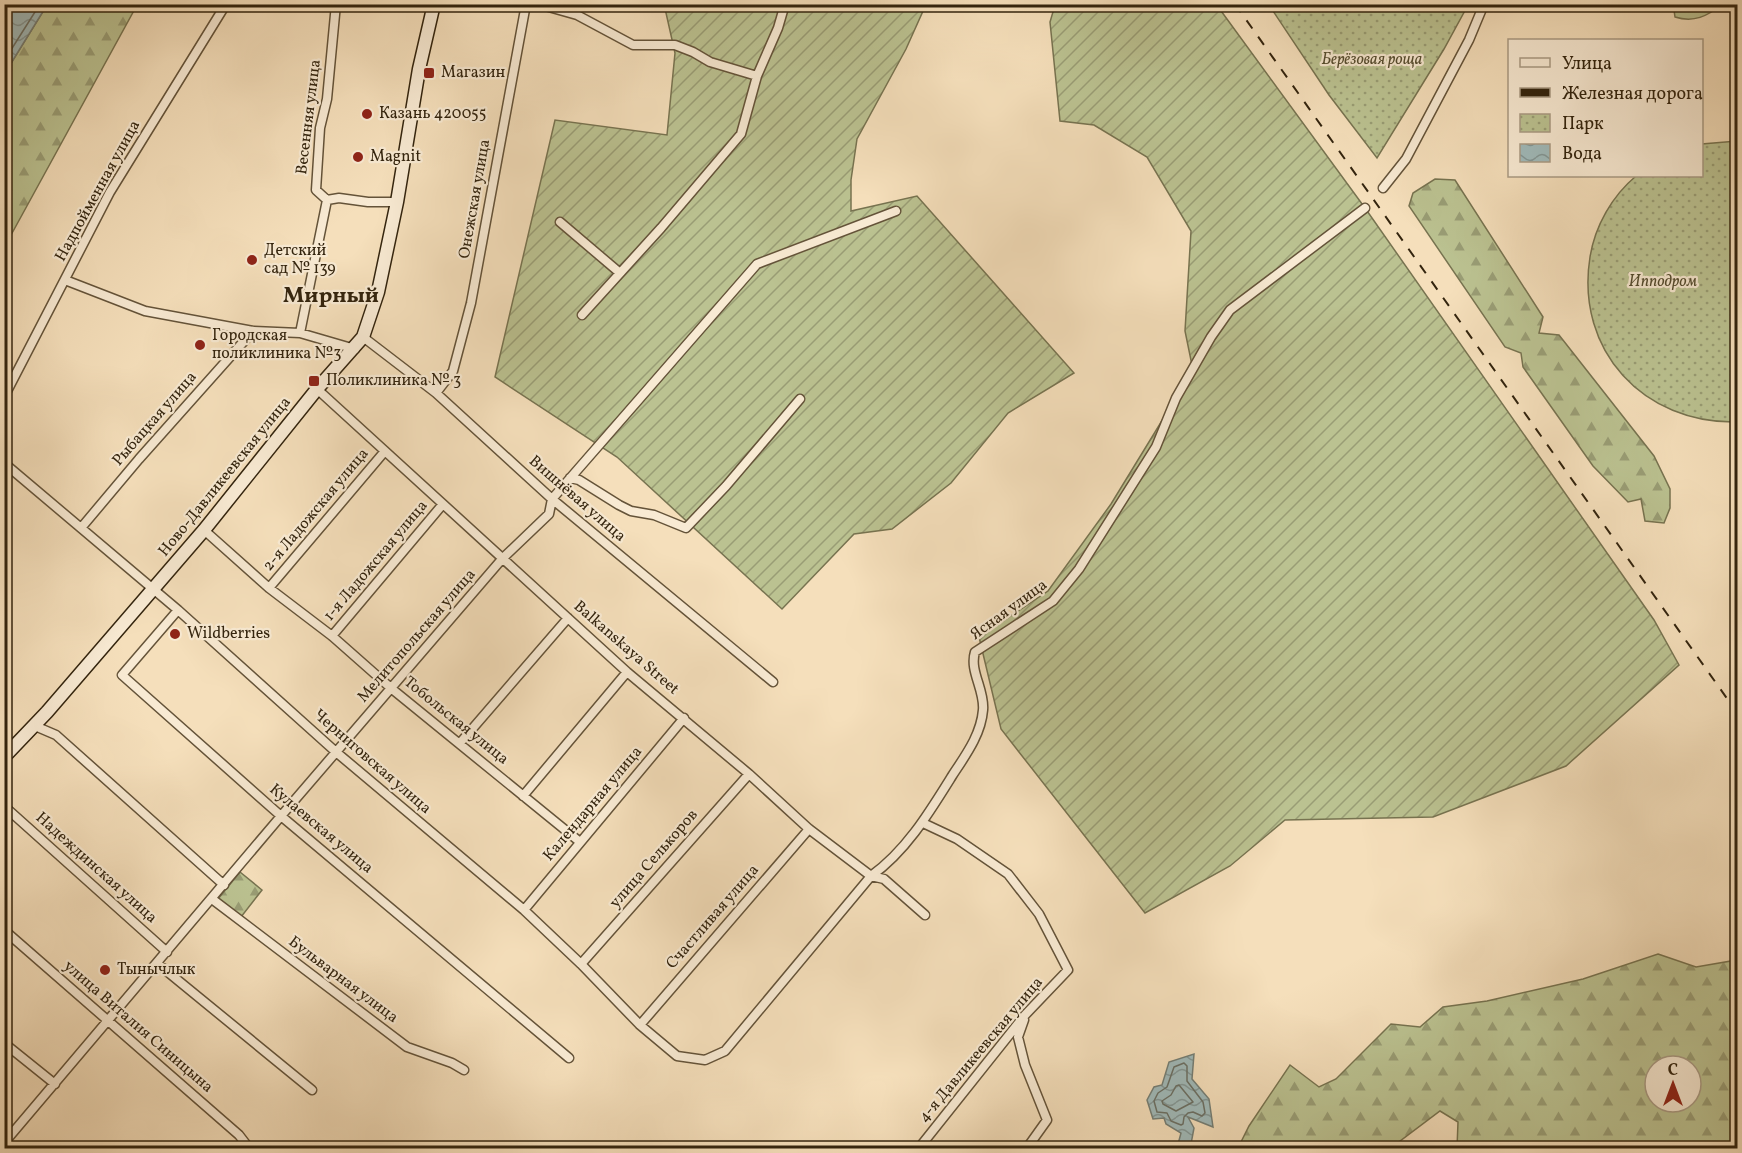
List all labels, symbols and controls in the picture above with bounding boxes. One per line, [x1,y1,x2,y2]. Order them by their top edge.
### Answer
legend [1508,39,1703,177]
park label: Берёзовая роща [1322,49,1423,71]
text: Улица [1562,52,1612,77]
street label: Весенняя улица [291,58,327,176]
place label: Магазин [441,62,505,84]
marker: Магазин [422,66,436,80]
text: Железная дорога [1562,82,1703,107]
place label: Казань 420055 [379,103,487,125]
marker: Казань 420055 [360,107,374,121]
text: Парк [1562,112,1604,137]
street label: Надпойменная улица [50,116,146,266]
street label: Онежская улица [454,138,496,260]
text: Вода [1562,142,1602,167]
place label: Magnit [370,146,421,168]
marker: Magnit [351,150,365,164]
place label: Детский сад № 139 [264,240,336,280]
marker: Детский сад № 139 [245,253,259,267]
park label: Ипподром [1629,271,1697,293]
district label: Мирный [283,281,379,312]
place label: Городская поликлиника №3 [212,325,341,365]
marker: Городская поликлиника №3 [193,338,207,352]
street label: Рыбацкая улица [108,367,202,471]
place label: Поликлиника № 3 [326,370,461,392]
marker: Поликлиника № 3 [307,374,321,388]
street label: Ново-Давликеевская улица [154,392,296,562]
street label: 2-я Ладожская улица [258,444,374,576]
street label: Вишнёвая улица [524,451,630,547]
street label: 1-я Ладожская улица [319,496,433,626]
street label: Мелитопольская улица [353,564,481,708]
street label: Ясная улица [966,574,1052,646]
street label: Balkanskaya Street [568,596,684,700]
place label: Wildberries [187,623,270,645]
marker: Wildberries [168,627,182,641]
street label: Тобольская улица [399,672,513,770]
street label: Черниговская улица [308,704,436,820]
street label: Календарная улица [538,742,648,866]
street label: Кулаевская улица [264,779,378,879]
street label: улица Селькоров [605,805,703,913]
street label: Надеждинская улица [30,807,162,929]
street label: Счастливая улица [661,860,765,974]
street label: Бульварная улица [283,931,403,1029]
street label: улица Виталия Синицына [58,956,218,1098]
place label: Тынычлык [117,959,196,981]
marker: Тынычлык [98,963,112,977]
street label: 4-я Давликеевская улица [913,972,1049,1128]
north arrow [1643,1054,1703,1114]
text: С [1668,1060,1678,1082]

